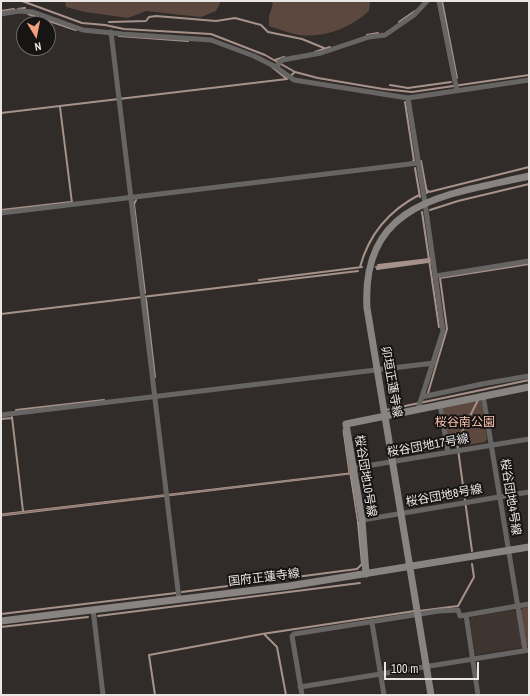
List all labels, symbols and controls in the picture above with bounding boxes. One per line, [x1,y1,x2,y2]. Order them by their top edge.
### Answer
north arrow [16,16,56,56]
text: N [33,39,42,54]
street label: 卯垣正蓮寺線 [378,345,404,419]
park label: 桜谷南公園 [435,416,495,430]
street label: 桜谷団地17号線 [386,432,470,460]
street label: 桜谷団地10号線 [351,434,379,518]
street label: 桜谷団地4号線 [497,458,523,536]
street label: 桜谷団地8号線 [405,482,483,510]
street label: 国府正蓮寺線 [227,566,301,590]
scale bar [386,654,481,680]
text: 100 m [391,661,418,677]

